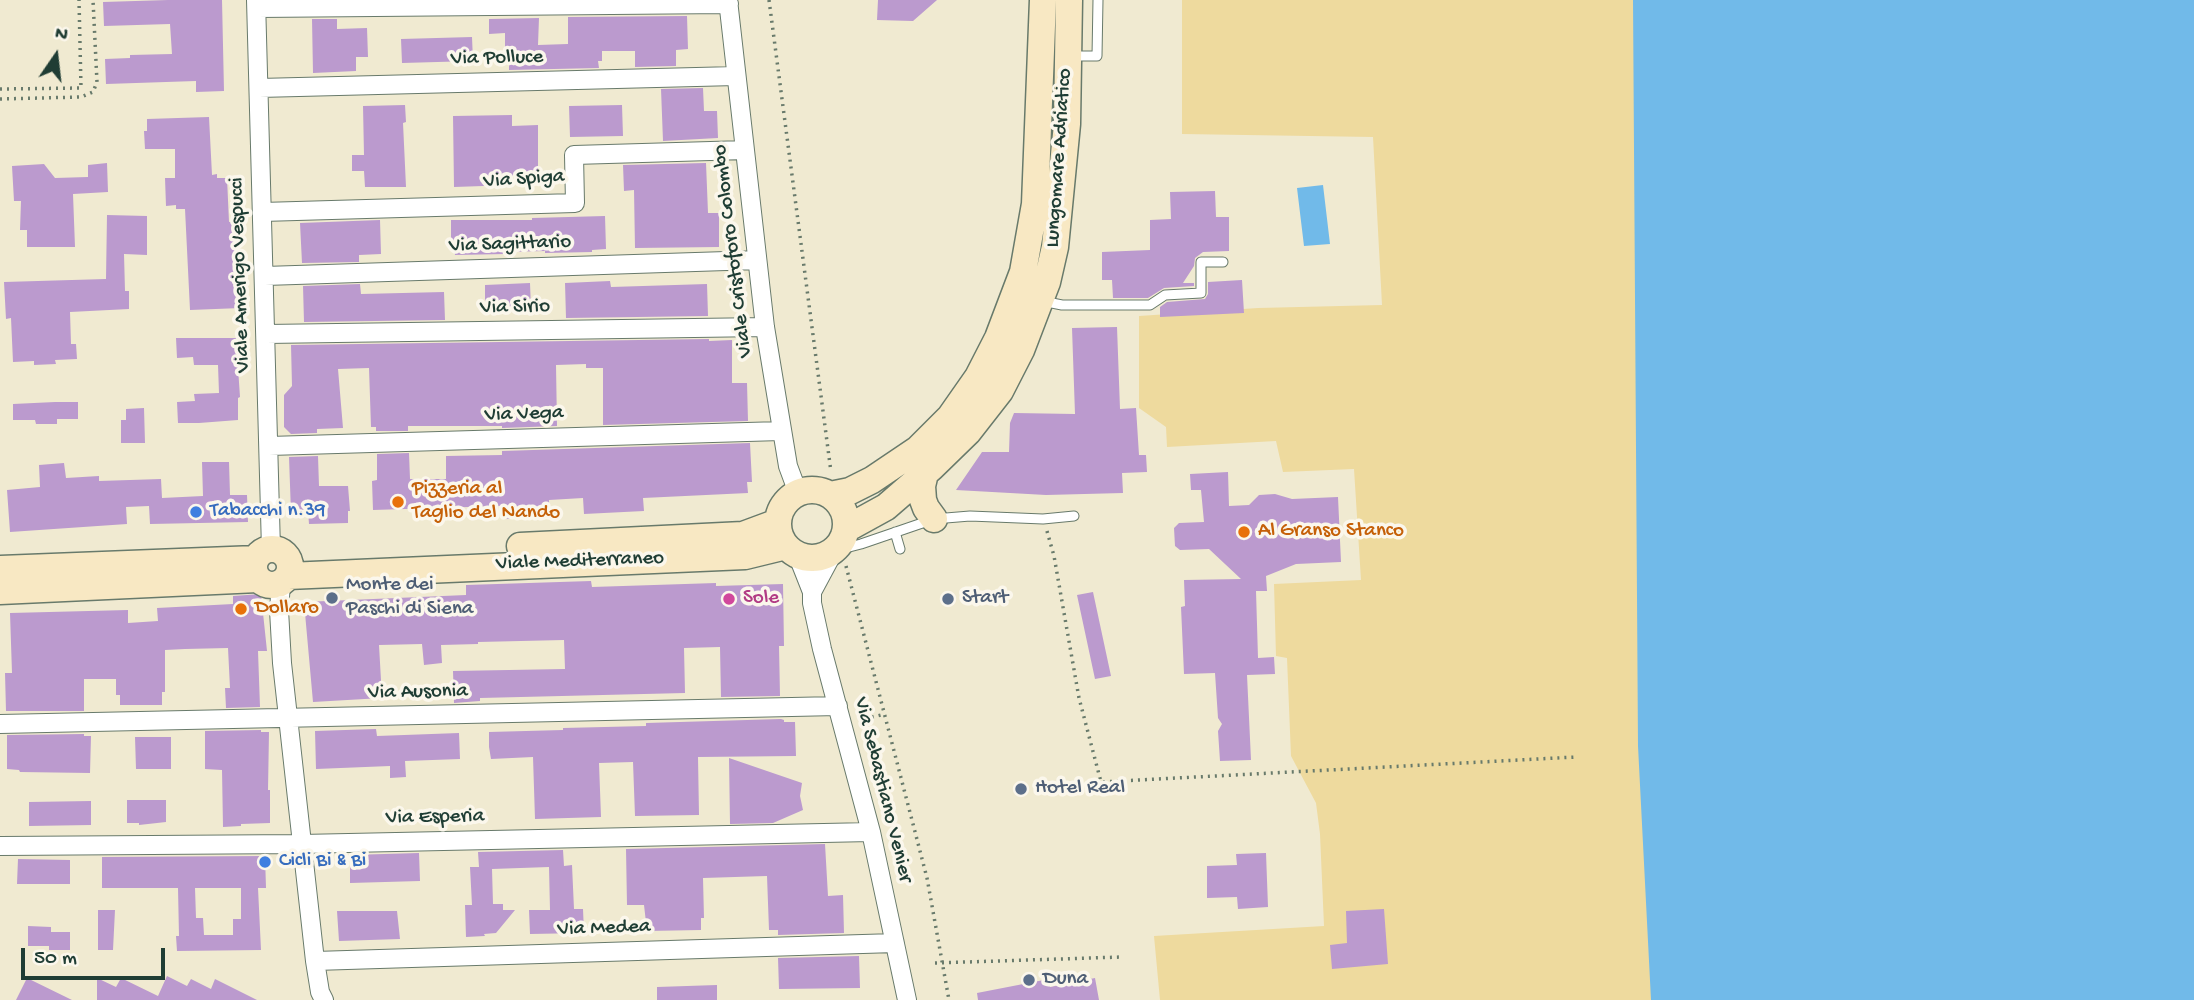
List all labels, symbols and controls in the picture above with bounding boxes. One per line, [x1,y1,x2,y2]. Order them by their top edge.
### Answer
north arrow [21,21,91,91]
text: N [52,22,70,48]
street label: Via Polluce [451,46,543,72]
street label: Lungomare Adriatico [1041,68,1079,248]
street label: Viale Cristoforo Colombo [708,143,760,359]
street label: Via Spiga [483,165,565,195]
street label: Viale Amerigo Vespucci [225,177,257,373]
street label: Via Sagittario [448,230,572,260]
street label: Via Sirio [480,295,550,321]
street label: Via Vega [484,401,564,429]
place label: Pizzeria al Taglio del Nando [412,477,560,527]
marker: Pizzeria al Taglio del Nando [390,494,406,510]
place label: Tabacchi n.39 [210,499,326,525]
marker: Tabacchi n.39 [188,504,204,520]
place label: Al Granso Stanco [1258,519,1404,545]
marker: Al Granso Stanco [1236,524,1252,540]
street label: Viale Mediterraneo [495,546,665,578]
place label: Monte dei Paschi di Siena [346,573,474,623]
place label: Sole [743,586,779,612]
place label: Start [962,586,1008,612]
marker: Monte dei Paschi di Siena [324,590,340,606]
marker: Sole [721,591,737,607]
marker: Start [940,591,956,607]
place label: Dollaro [255,596,319,622]
marker: Dollaro [233,601,249,617]
street label: Via Ausonia [368,680,468,706]
street label: Via Sebastiano Venier [847,695,917,885]
place label: Hotel Real [1035,776,1125,802]
marker: Hotel Real [1013,781,1029,797]
street label: Via Esperia [386,805,484,831]
place label: Cicli Bi & Bi [279,849,366,875]
marker: Cicli Bi & Bi [257,854,273,870]
street label: Via Medea [557,915,651,943]
scale bar [24,934,168,978]
text: 50 m [34,947,77,972]
place label: Duna [1043,967,1088,993]
marker: Duna [1021,972,1037,988]

